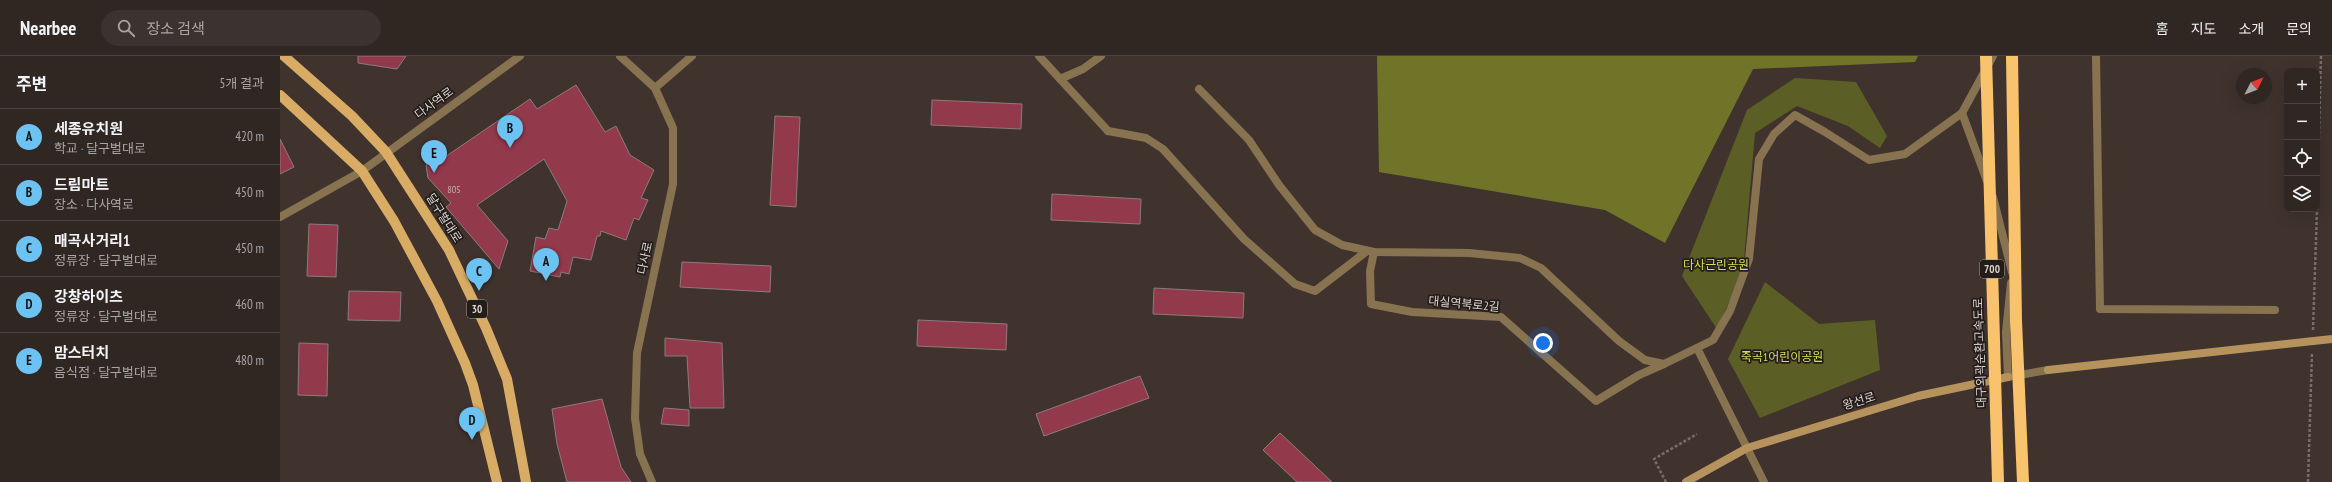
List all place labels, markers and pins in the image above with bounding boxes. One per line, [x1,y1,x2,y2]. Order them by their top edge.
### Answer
pin: B [497,115,523,148]
pin: E [421,140,447,173]
pin: A [533,248,559,281]
pin: C [466,258,492,291]
pin: D [459,407,485,440]

